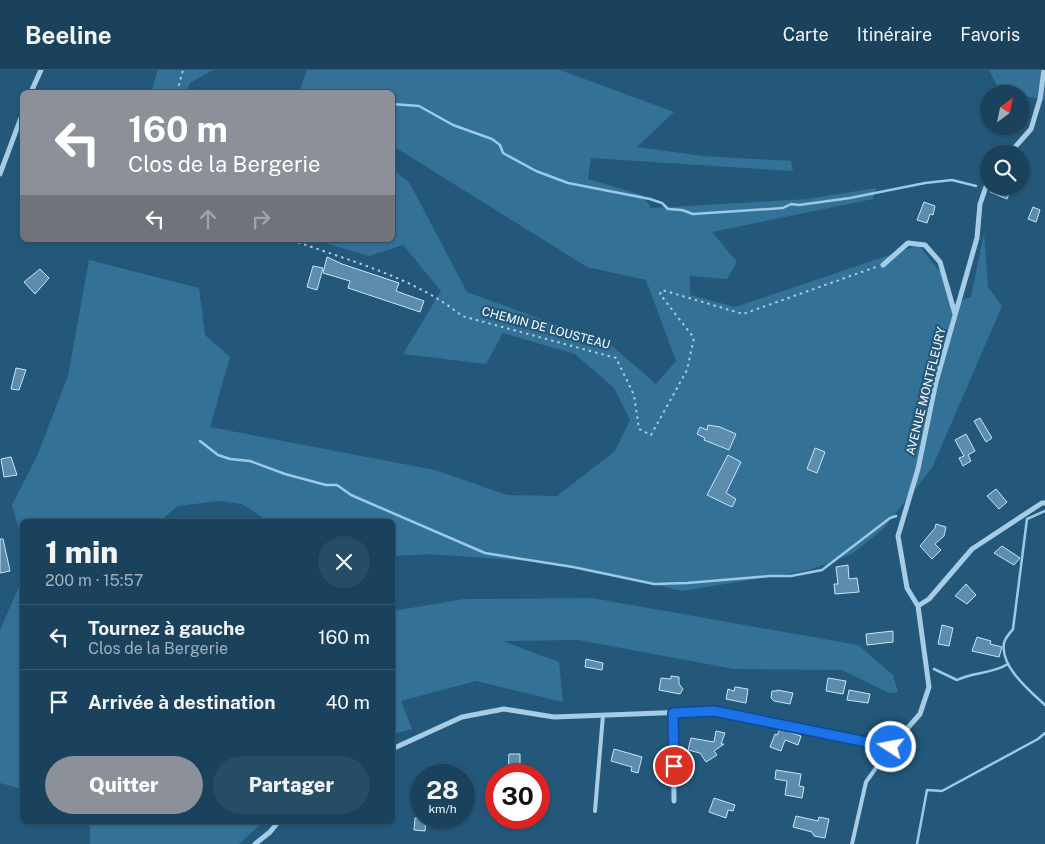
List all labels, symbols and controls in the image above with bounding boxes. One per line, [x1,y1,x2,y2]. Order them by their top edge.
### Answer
text: Beeline [25,21,112,49]
text: Carte [783,24,829,45]
text: Itinéraire [857,24,932,45]
text: Favoris [960,24,1020,45]
north arrow [980,85,1030,135]
map controls [980,85,1030,195]
text: 160 m [128,109,228,150]
icon: left [45,110,110,175]
button: search [980,145,1030,195]
text: Clos de la Bergerie [128,151,320,177]
icon: left [141,205,169,233]
icon: ahead [194,205,222,233]
icon: right [247,205,275,233]
street label: CHEMIN DE LOUSTEAU [480,304,612,352]
street label: AVENUE MONTFLEURY [903,325,949,456]
text: 1 min [45,534,118,570]
button: close [318,536,370,588]
text: 200 m · 15:57 [45,571,143,590]
text: Tournez à gauche [88,617,245,639]
icon: left [45,623,73,651]
text: 160 m [318,626,370,648]
text: Clos de la Bergerie [88,639,228,658]
icon: arrive [45,688,73,716]
text: Arrivée à destination [88,691,276,713]
text: 40 m [325,691,370,713]
position arrow [864,720,916,772]
pin [653,745,695,787]
icon: arrive [660,752,688,780]
button: Quitter [45,756,203,814]
button: Partager [213,756,370,814]
speed limit sign: 30 [485,764,550,829]
text: 28 [426,775,459,805]
text: km/h [428,802,457,816]

